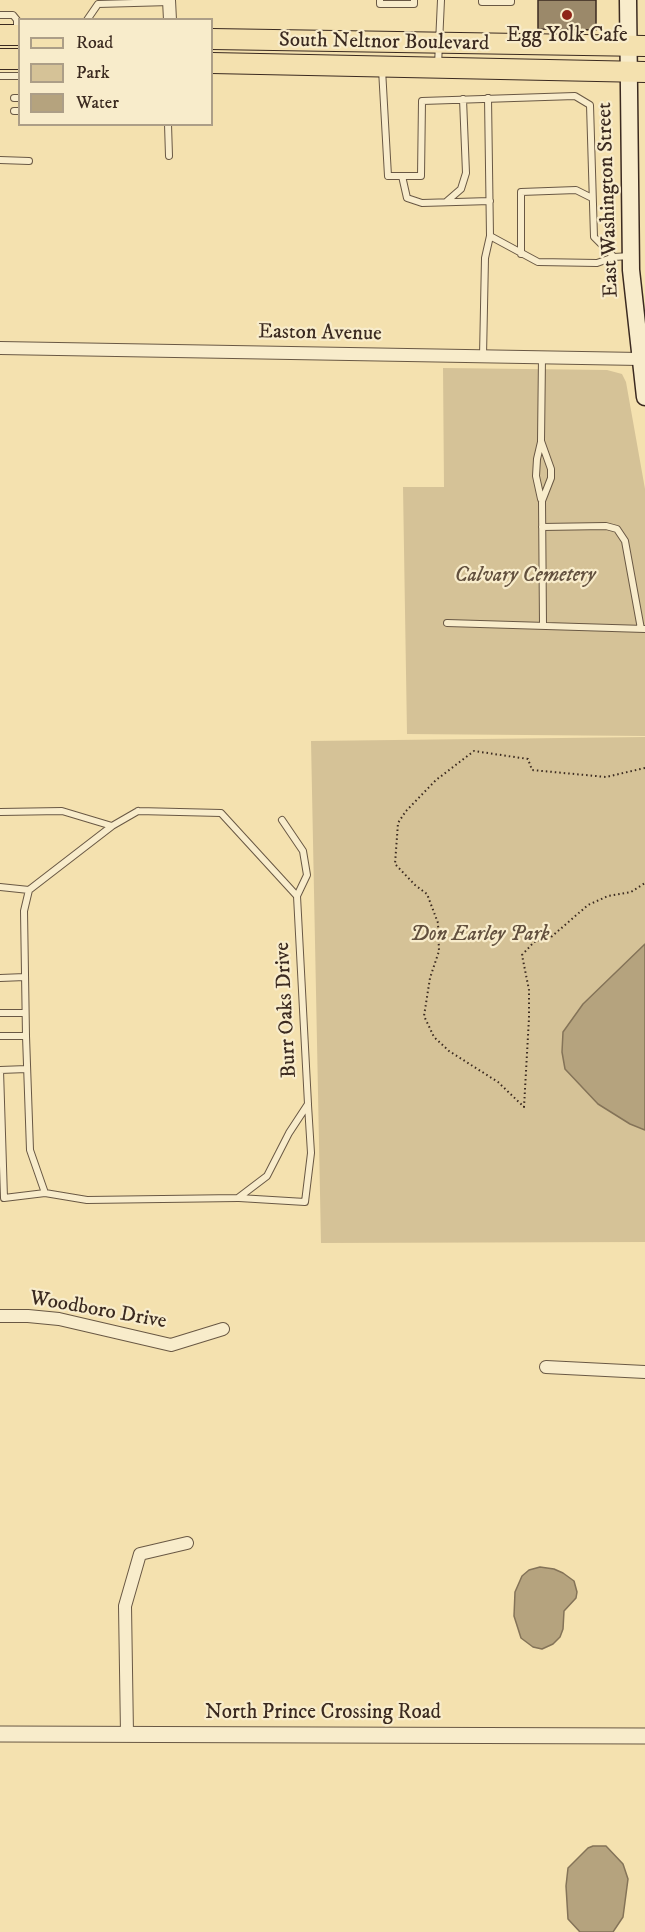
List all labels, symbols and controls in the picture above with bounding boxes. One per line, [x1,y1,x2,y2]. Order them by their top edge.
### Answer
marker: Egg Yolk Cafe [560,8,574,22]
legend [18,18,213,126]
place label: Egg Yolk Cafe [506,24,628,50]
street label: South Neltnor Boulevard [279,29,489,57]
text: Road [76,32,113,54]
text: Park [76,62,110,84]
text: Water [76,92,119,114]
street label: East Washington Street [593,102,625,298]
street label: Easton Avenue [258,320,382,348]
park label: Calvary Cemetery [454,564,596,590]
park label: Don Earley Park [410,923,550,949]
street label: Burr Oaks Drive [271,941,303,1079]
street label: Woodboro Drive [28,1287,168,1335]
street label: North Prince Crossing Road [205,1701,441,1727]

